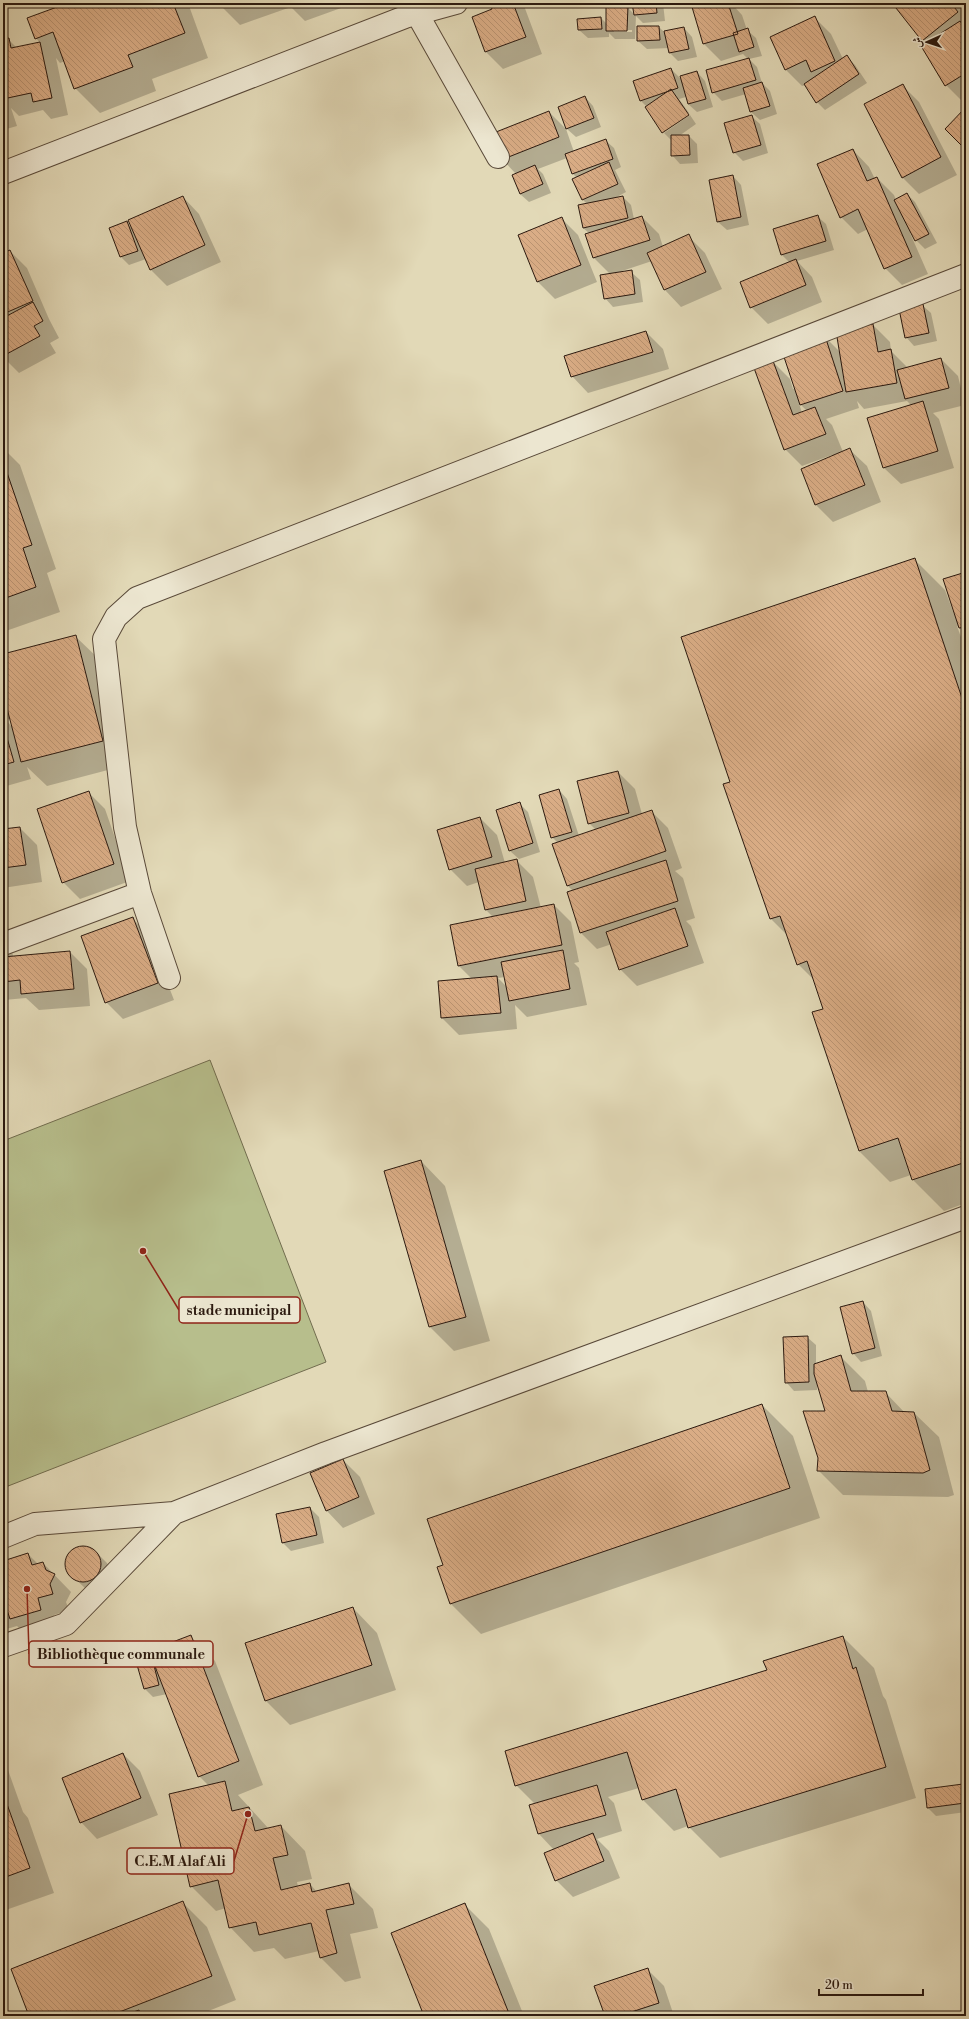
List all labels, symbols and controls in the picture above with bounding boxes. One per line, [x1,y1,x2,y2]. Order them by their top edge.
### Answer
north arrow [907,22,947,62]
text: ش [911,37,925,48]
callout: stade municipal [179,1297,300,1323]
text: stade municipal [187,1302,292,1320]
callout: Bibliothèque communale [29,1641,213,1667]
text: Bibliothèque communale [37,1646,205,1664]
callout: C.E.M Alaf Ali [127,1848,234,1874]
text: C.E.M Alaf Ali [134,1853,226,1871]
scale bar [819,1971,923,1997]
text: 20 m [825,1978,853,1993]

